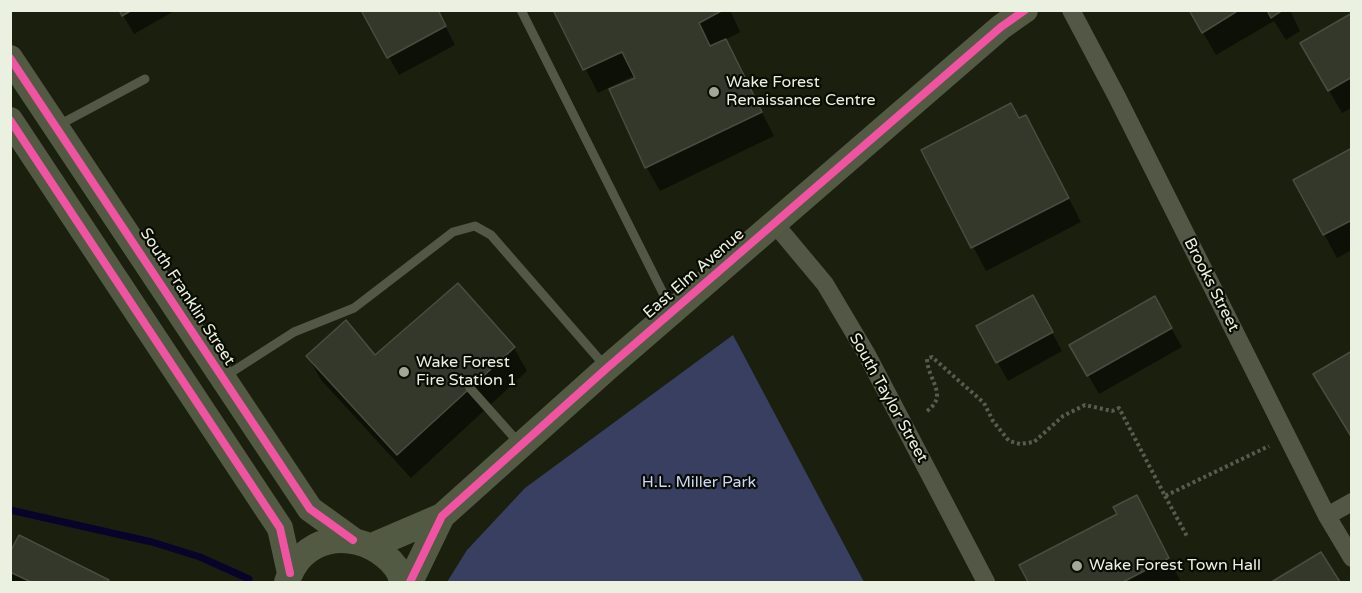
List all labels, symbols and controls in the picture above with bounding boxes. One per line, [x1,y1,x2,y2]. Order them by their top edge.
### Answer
place label: Wake Forest Renaissance Centre [726,73,875,111]
marker: Wake Forest Renaissance Centre [707,85,721,99]
street label: South Franklin Street [135,225,239,369]
street label: East Elm Avenue [640,225,748,323]
street label: Brooks Street [1179,235,1243,335]
street label: South Taylor Street [844,330,932,466]
place label: Wake Forest Fire Station 1 [416,353,517,391]
marker: Wake Forest Fire Station 1 [397,365,411,379]
park label: H.L. Miller Park [642,473,756,493]
place label: Wake Forest Town Hall [1089,556,1261,576]
marker: Wake Forest Town Hall [1070,559,1084,573]

